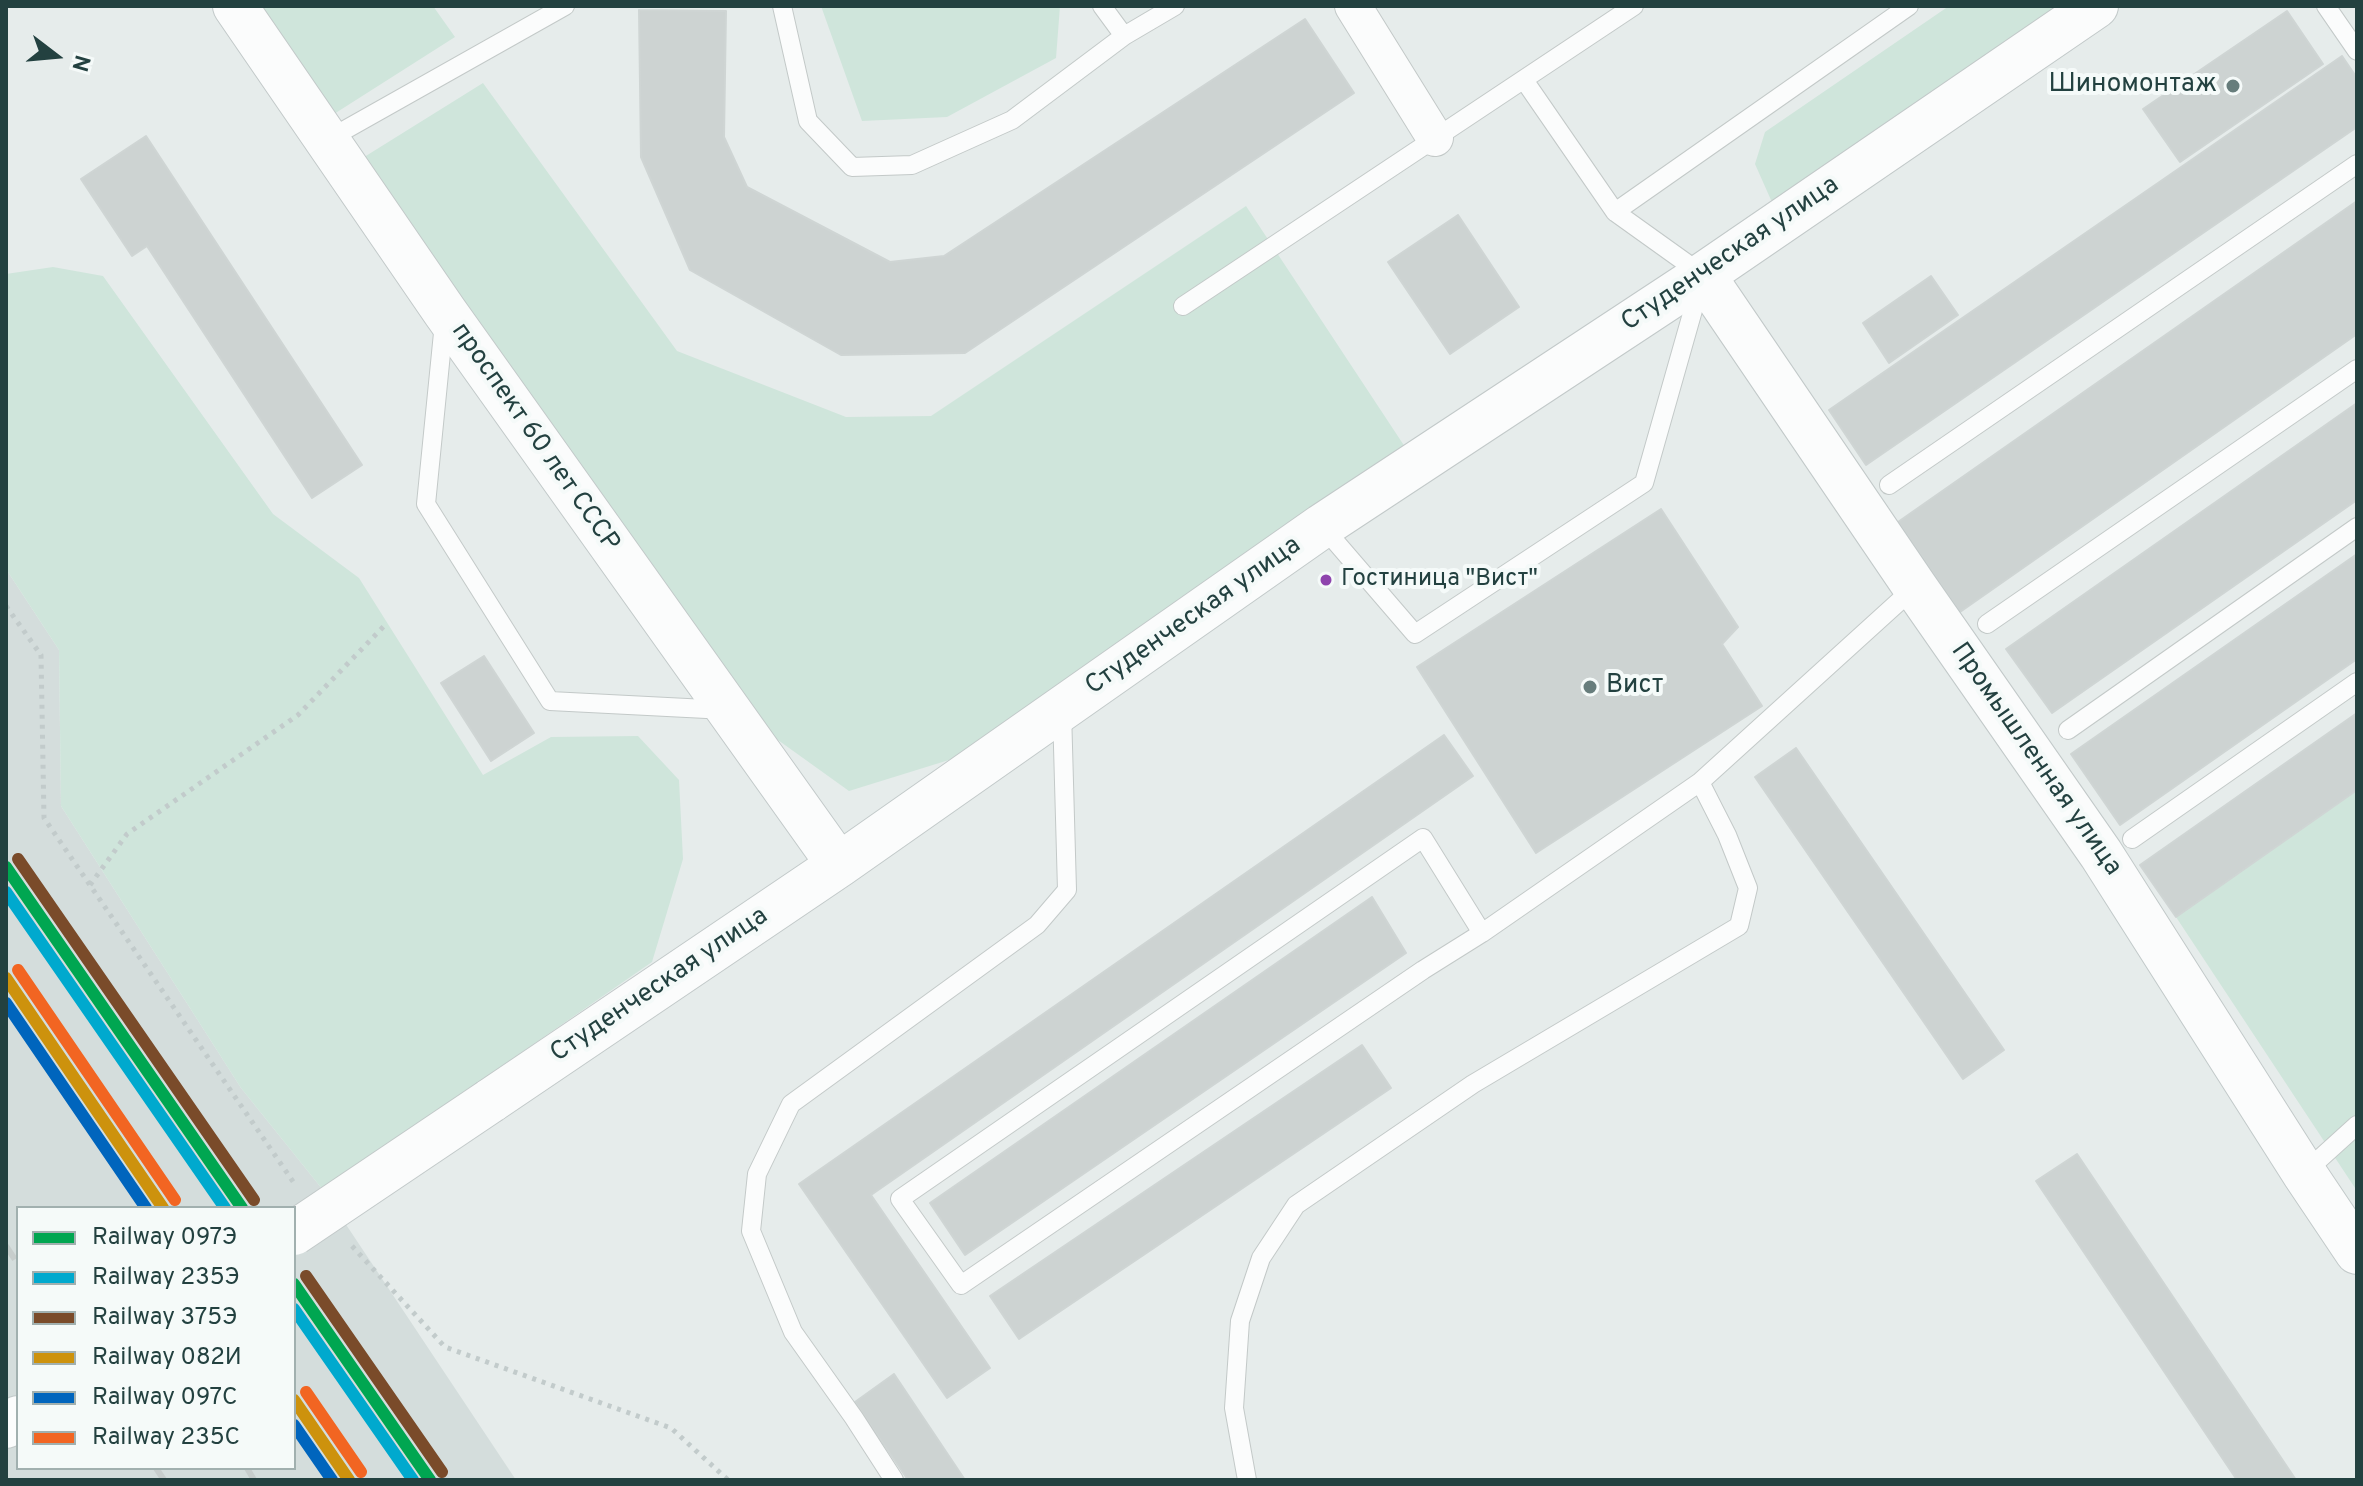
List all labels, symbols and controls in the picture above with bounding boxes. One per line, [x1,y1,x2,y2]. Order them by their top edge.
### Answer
north arrow [16,16,96,96]
text: N [64,51,95,74]
place label: Шиномонтаж [2048,70,2217,102]
marker: Шиномонтаж [2224,77,2242,95]
street label: Студенческая улица [1616,171,1846,339]
street label: проспект 60 лет СССР [443,318,625,558]
street label: Студенческая улица [1080,531,1308,703]
place label: Гостиница "Вист" [1341,566,1538,594]
marker: Гостиница "Вист" [1318,572,1334,588]
street label: Промышленная улица [1943,638,2127,882]
place label: Вист [1606,671,1664,703]
marker: Вист [1581,678,1599,696]
street label: Студенческая улица [545,902,775,1070]
legend [16,1206,296,1470]
text: Railway 097Э [92,1223,237,1253]
text: Railway 235Э [92,1263,240,1293]
text: Railway 375Э [92,1303,238,1333]
text: Railway 082И [92,1343,242,1373]
text: Railway 097С [92,1383,238,1413]
text: Railway 235С [92,1423,240,1453]

